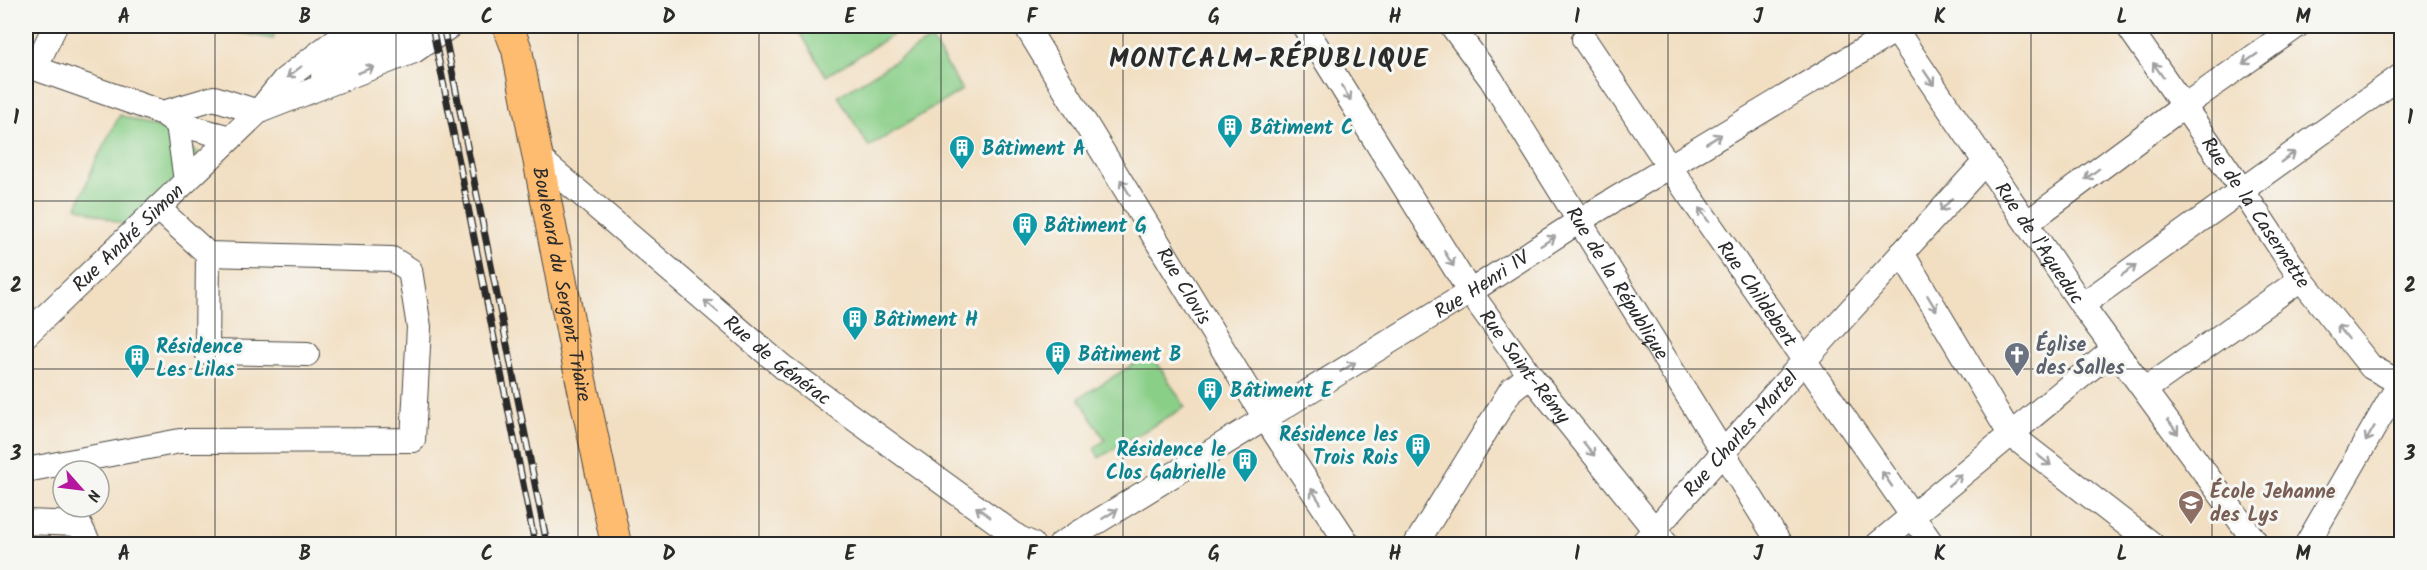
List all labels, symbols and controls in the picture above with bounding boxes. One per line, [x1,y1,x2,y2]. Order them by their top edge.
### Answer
text: A [118,2,130,34]
text: B [299,2,311,34]
text: C [481,2,493,34]
text: D [662,2,676,34]
text: E [844,2,856,34]
text: F [1027,2,1039,34]
text: G [1208,2,1220,34]
text: H [1388,2,1402,34]
text: I [1574,2,1580,34]
text: J [1753,2,1764,34]
text: K [1934,2,1946,34]
text: L [2117,2,2127,34]
text: M [2295,2,2311,34]
district label: MONTCALM-RÉPUBLIQUE [1109,39,1429,81]
one-way arrow [2242,53,2258,65]
one-way arrow [2152,62,2164,78]
one-way arrow [356,64,375,75]
one-way arrow [286,66,302,79]
one-way arrow [1923,69,1935,86]
one-way arrow [1340,84,1352,101]
text: 1 [13,103,19,135]
text: 1 [2407,103,2413,135]
building icon: Bâtiment C [1215,112,1245,150]
place label: Bâtiment C [1250,113,1353,145]
street label: Rue de la Casernette [2192,131,2317,297]
one-way arrow [1705,132,1722,144]
building icon: Bâtiment A [947,133,977,171]
place label: Bâtiment A [982,134,1086,166]
one-way arrow [2279,151,2295,163]
street label: Boulevard du Sergent Triaire [522,164,599,405]
one-way arrow [2084,167,2100,180]
street label: Rue de l'Aqueduc [1985,176,2091,312]
street label: Rue André Simon [65,177,193,301]
one-way arrow [1118,179,1130,196]
one-way arrow [1939,197,1953,212]
street label: Rue de la République [1556,201,1676,367]
one-way arrow [1698,208,1710,224]
building icon: Bâtiment G [1010,210,1040,248]
place label: Bâtiment G [1044,211,1147,243]
one-way arrow [1540,235,1556,247]
street label: Rue Childebert [1708,235,1805,355]
street label: Rue Clovis [1146,242,1219,332]
street label: Rue Henri IV [1428,243,1537,328]
one-way arrow [1442,250,1455,267]
one-way arrow [2121,264,2137,277]
text: 2 [10,271,22,303]
text: 2 [2404,271,2416,303]
one-way arrow [1926,294,1938,311]
one-way arrow [703,299,719,312]
street label: Rue Saint-Rémy [1470,303,1578,432]
building icon: Bâtiment H [840,304,870,342]
place label: Bâtiment H [874,305,978,337]
street label: Rue de Générac [715,308,837,415]
one-way arrow [2336,324,2349,340]
place label: Église des Salles [2036,330,2125,385]
place label: Résidence Les Lilas [156,332,243,387]
building icon: Bâtiment B [1043,339,1073,377]
place label: Bâtiment B [1078,340,1181,372]
church icon: Église des Salles [2002,340,2032,378]
building icon: Résidence Les Lilas [122,342,152,380]
one-way arrow [1339,361,1356,373]
street label: Rue Charles Martel [1676,364,1807,505]
building icon: Bâtiment E [1195,375,1225,413]
place label: Bâtiment E [1230,376,1333,408]
one-way arrow [2167,418,2179,435]
place label: Résidence les Trois Rois [1279,420,1399,475]
one-way arrow [2364,425,2376,442]
building icon: Résidence les Trois Rois [1403,431,1433,469]
place label: Résidence le Clos Gabrielle [1106,435,1226,490]
text: 3 [10,439,22,471]
text: 3 [2404,439,2416,471]
one-way arrow [1583,441,1596,457]
building icon: Résidence le Clos Gabrielle [1230,446,1260,484]
one-way arrow [2036,454,2052,467]
north arrow [51,459,111,519]
one-way arrow [1881,471,1893,488]
one-way arrow [1947,473,1962,487]
place label: École Jehanne des Lys [2210,477,2336,532]
text: N [80,485,106,506]
one-way arrow [1310,487,1323,504]
school or university icon: École Jehanne des Lys [2176,488,2206,526]
one-way arrow [976,506,992,518]
one-way arrow [1101,507,1118,519]
text: A [118,539,130,570]
text: B [299,539,311,570]
text: C [481,539,493,570]
text: D [662,539,676,570]
text: E [844,539,856,570]
text: F [1027,539,1039,570]
text: G [1208,539,1220,570]
text: H [1388,539,1402,570]
text: I [1574,539,1580,570]
text: J [1753,539,1764,570]
text: K [1934,539,1946,570]
text: L [2117,539,2127,570]
text: M [2295,539,2311,570]

